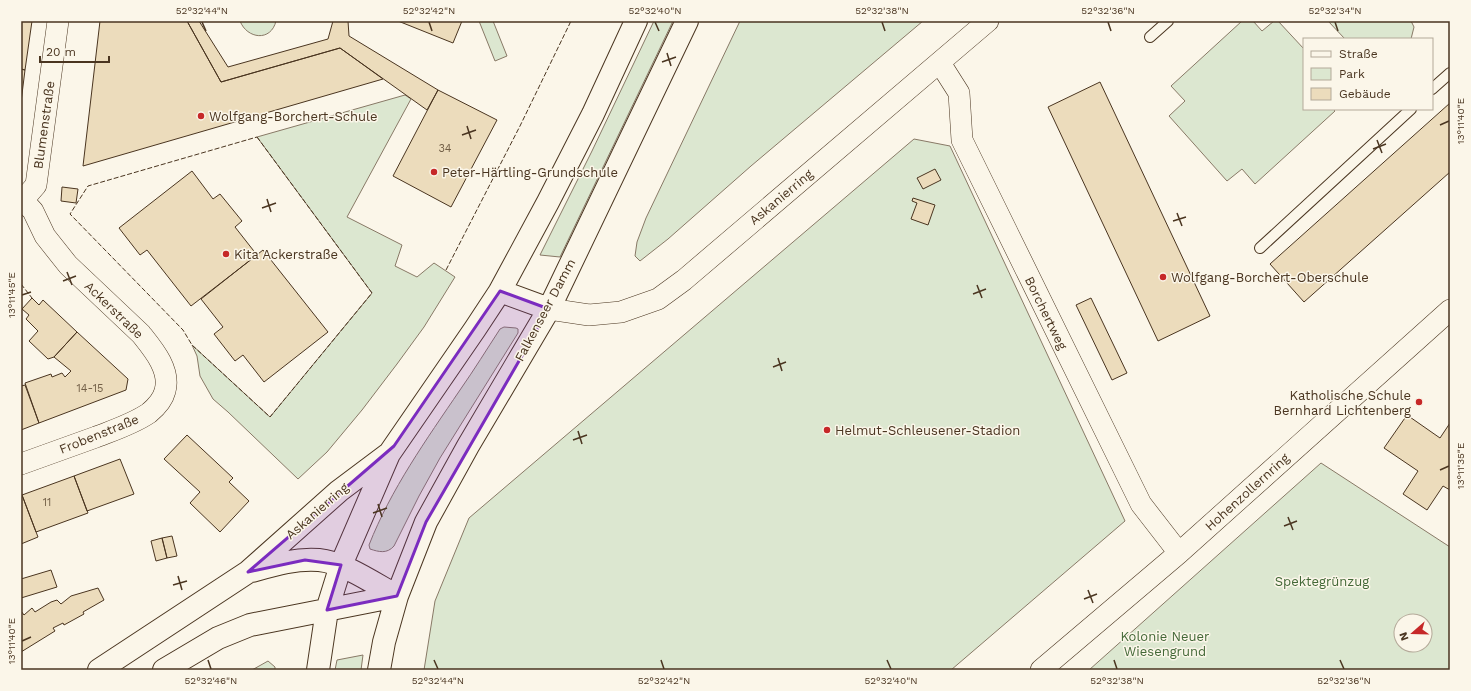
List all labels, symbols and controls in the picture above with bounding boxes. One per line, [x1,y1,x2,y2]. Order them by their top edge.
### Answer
text: 52°32'44"N [176,5,228,16]
text: 52°32'42"N [403,5,455,16]
text: 52°32'40"N [628,5,682,16]
text: 52°32'38"N [855,5,909,16]
text: 52°32'36"N [1081,5,1135,16]
text: 52°32'34"N [1308,5,1362,16]
scale bar [40,38,109,64]
legend [1303,38,1433,110]
text: 20 m [46,45,76,59]
text: Straße [1339,47,1378,61]
text: Park [1339,67,1365,81]
street label: Blumenstraße [30,80,58,170]
text: Gebäude [1339,87,1391,101]
text: 13°11'40"E [1455,98,1466,144]
place label: Wolfgang-Borchert-Schule [209,109,378,124]
marker: Wolfgang-Borchert-Schule [196,111,206,121]
house number: 34 [438,142,452,155]
place label: Peter-Härtling-Grundschule [442,165,618,180]
street label: Askanierring [746,166,816,228]
marker: Peter-Härtling-Grundschule [429,167,439,177]
place label: Kita Ackerstraße [234,247,338,262]
marker: Kita Ackerstraße [221,249,231,259]
street label: Falkenseer Damm [512,256,578,364]
place label: Wolfgang-Borchert-Oberschule [1171,270,1369,285]
text: 13°11'45"E [6,272,17,318]
marker: Wolfgang-Borchert-Oberschule [1158,272,1168,282]
street label: Borchertweg [1022,274,1070,352]
street label: Ackerstraße [82,278,146,342]
house number: 14-15 [77,382,103,395]
place label: Katholische Schule Bernhard Lichtenberg [1274,388,1411,418]
marker: Katholische Schule Bernhard Lichtenberg [1414,397,1424,407]
street label: Frobenstraße [57,411,141,457]
place label: Helmut-Schleusener-Stadion [835,423,1020,438]
marker: Helmut-Schleusener-Stadion [822,425,832,435]
text: 13°11'35"E [1455,443,1466,489]
street label: Hohenzollernring [1202,450,1292,534]
street label: Askanierring [283,480,351,542]
house number: 11 [43,496,51,509]
park label: Spektegrünzug [1275,574,1369,589]
north arrow [1393,613,1433,653]
text: 13°11'40"E [6,618,17,664]
park label: Kolonie Neuer Wiesengrund [1121,629,1209,659]
text: N [1397,630,1412,642]
text: 52°32'46"N [185,675,237,686]
text: 52°32'44"N [412,675,464,686]
text: 52°32'42"N [638,675,690,686]
text: 52°32'40"N [864,675,918,686]
text: 52°32'38"N [1090,675,1144,686]
text: 52°32'36"N [1317,675,1371,686]

